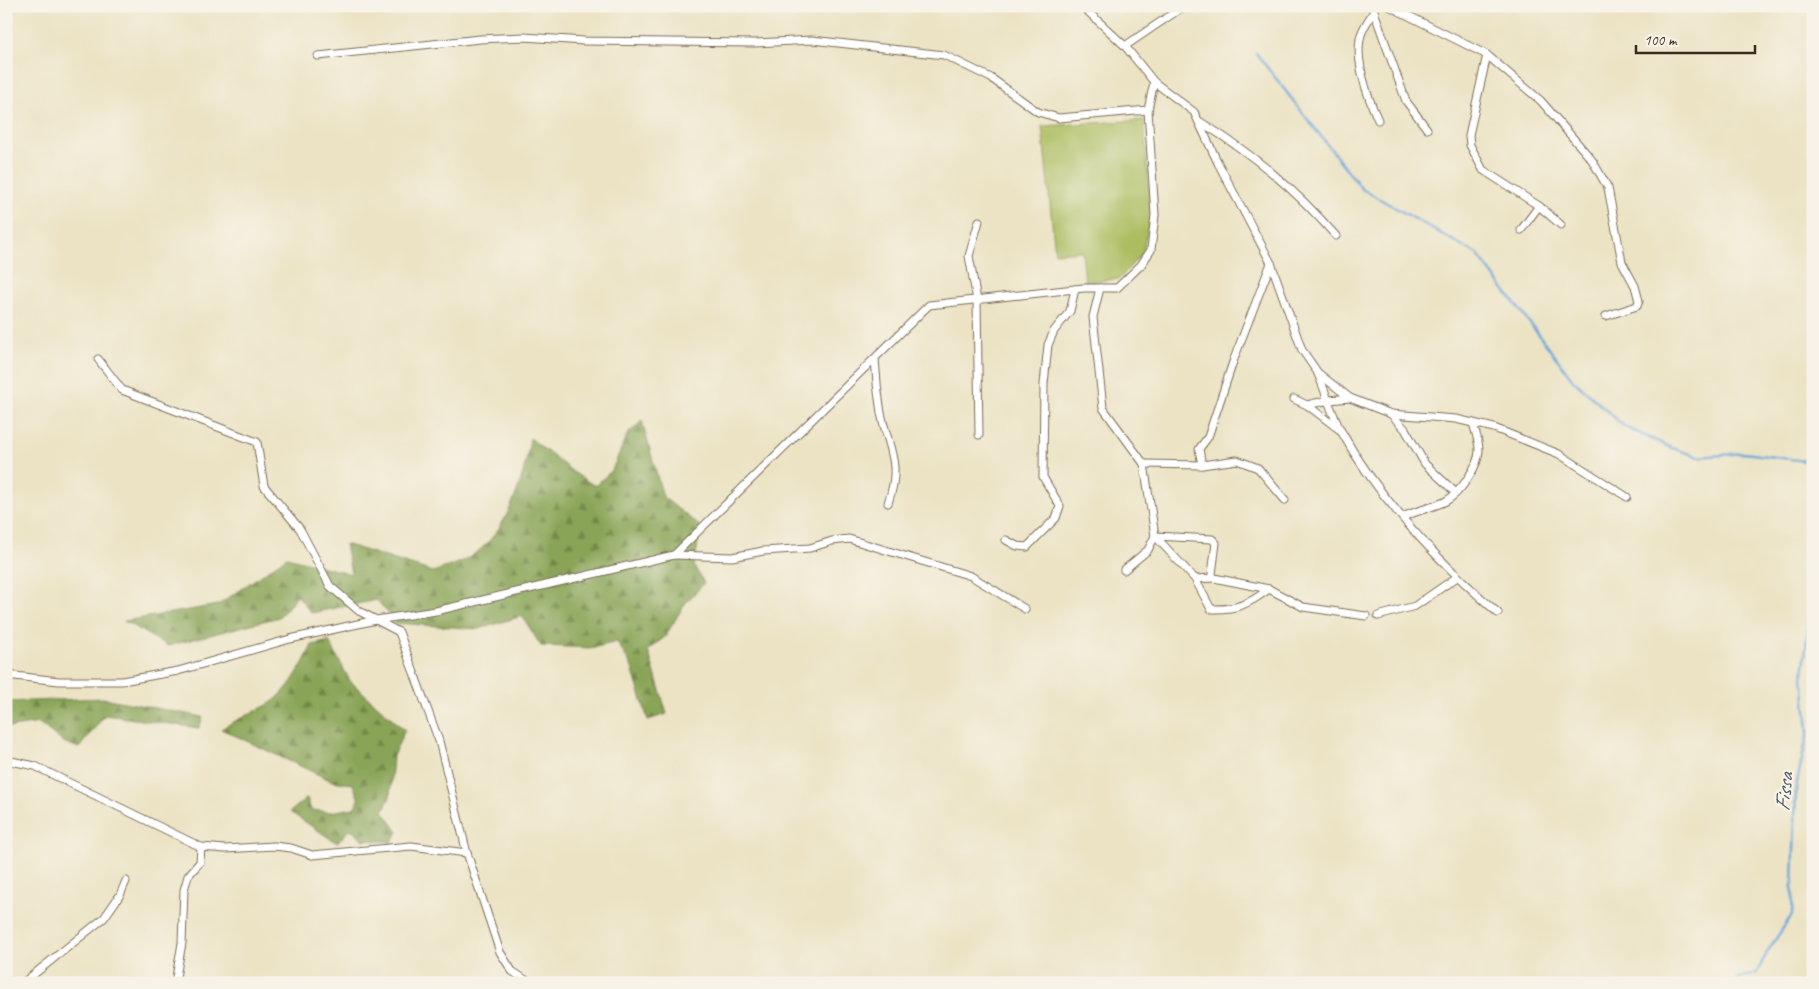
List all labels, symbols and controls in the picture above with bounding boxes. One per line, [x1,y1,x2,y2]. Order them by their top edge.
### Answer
scale bar [1636,22,1755,54]
text: 100 m [1644,31,1678,50]
water label: Fissa [1768,770,1800,813]

